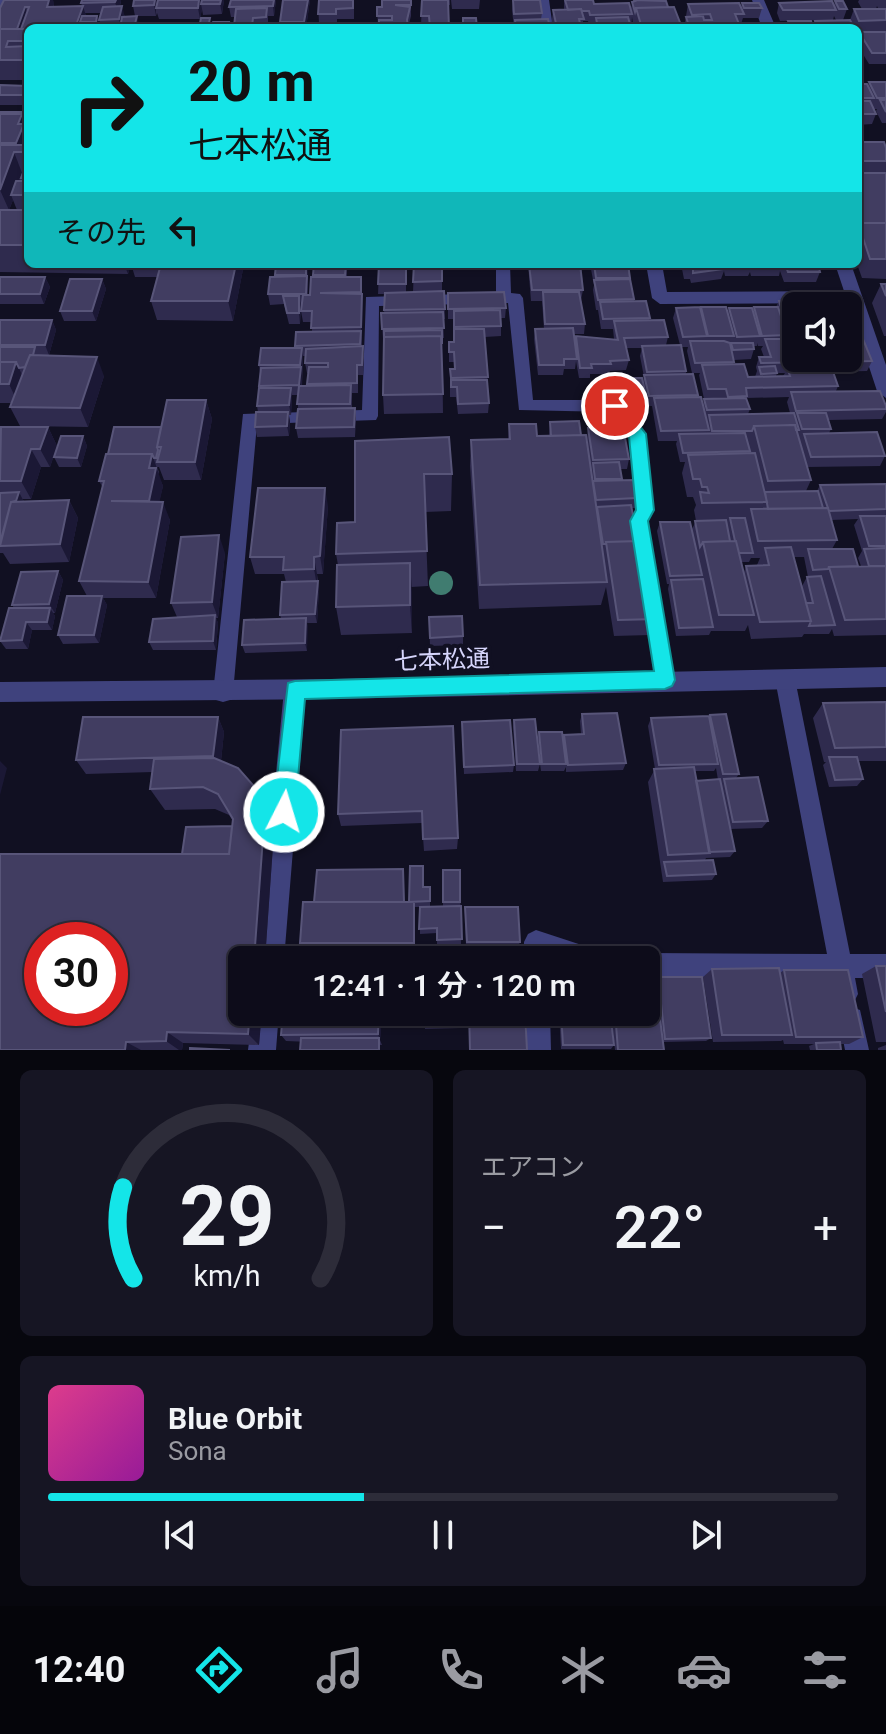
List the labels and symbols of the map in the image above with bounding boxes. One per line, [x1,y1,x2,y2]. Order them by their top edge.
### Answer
pin [581,372,649,440]
street label: 七本松通 [394,644,490,676]
position arrow [242,770,326,854]
speed limit sign: 30 [24,922,128,1026]

